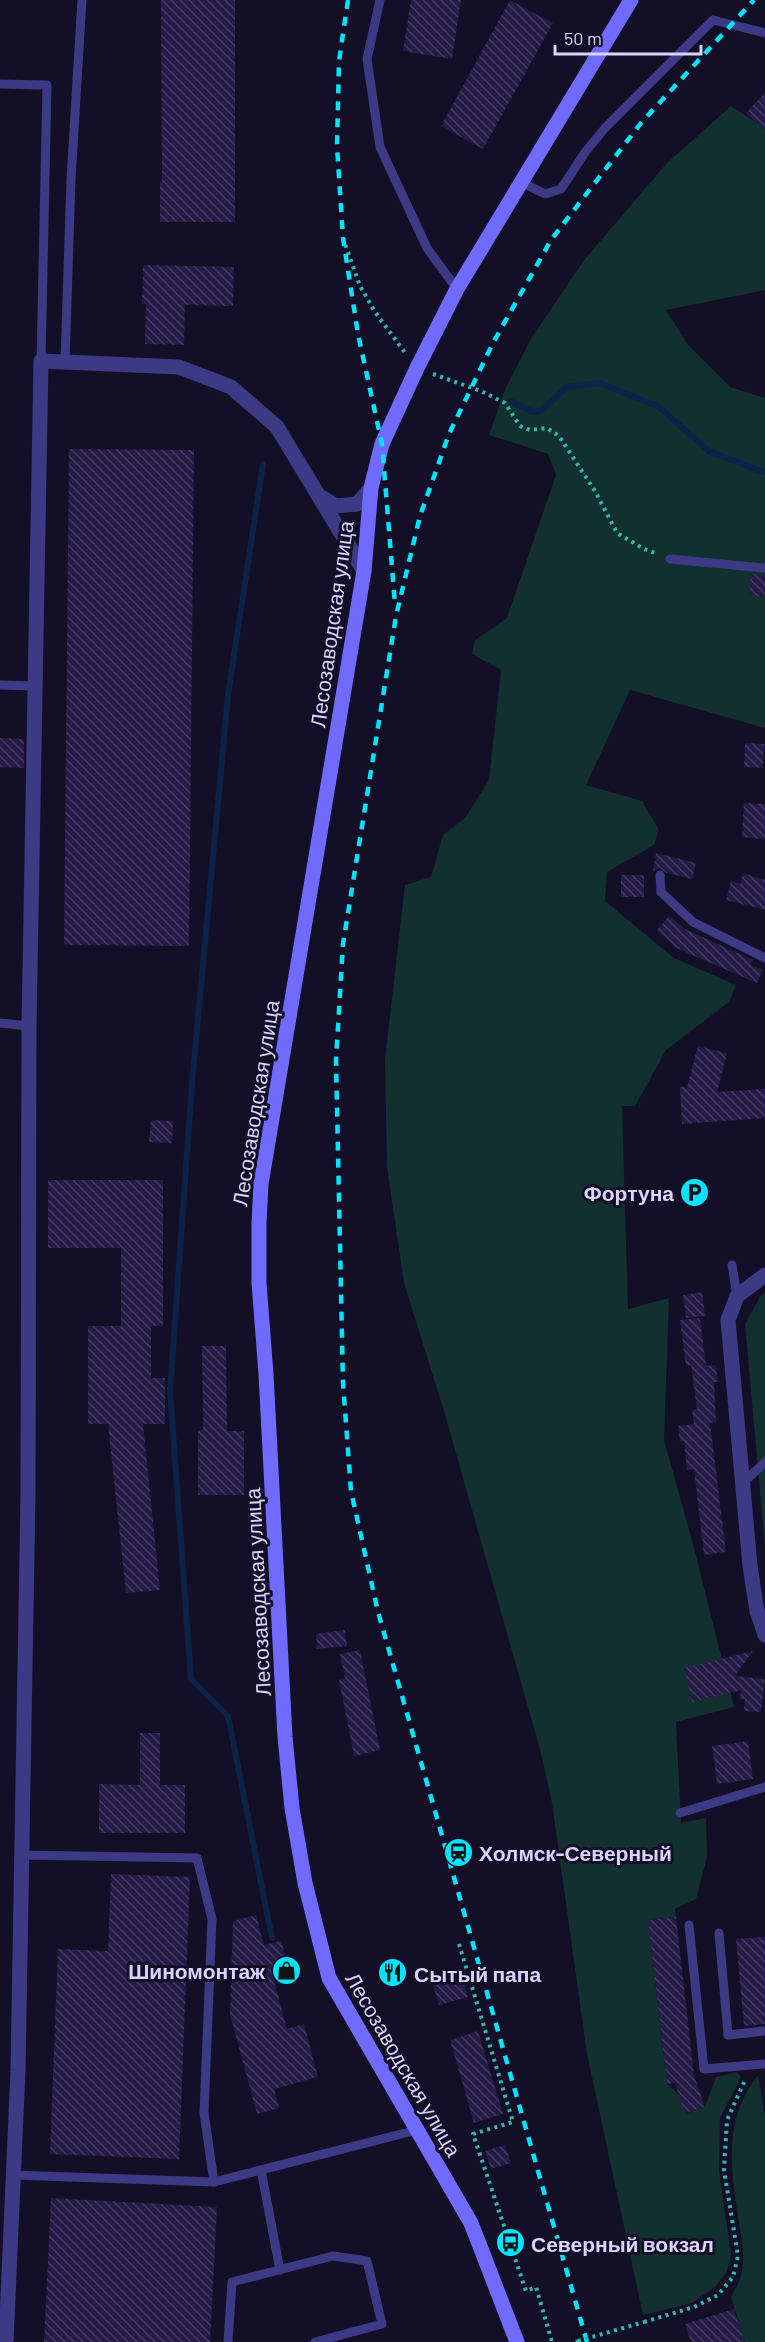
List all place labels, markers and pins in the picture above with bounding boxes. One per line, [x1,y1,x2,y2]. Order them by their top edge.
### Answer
parking icon: Фортуна [679,1176,711,1208]
place label: Фортуна [584,1180,674,1205]
station icon: Холмск-Северный [442,1836,474,1868]
place label: Холмск-Северный [479,1840,672,1865]
shop icon: Шиномонтаж [270,1954,302,1986]
restaurant icon: Сытый папа [377,1957,409,1989]
place label: Шиномонтаж [128,1958,266,1983]
place label: Сытый папа [414,1961,541,1986]
bus stop icon: Северный вокзал [494,2227,526,2259]
place label: Северный вокзал [531,2231,714,2256]

